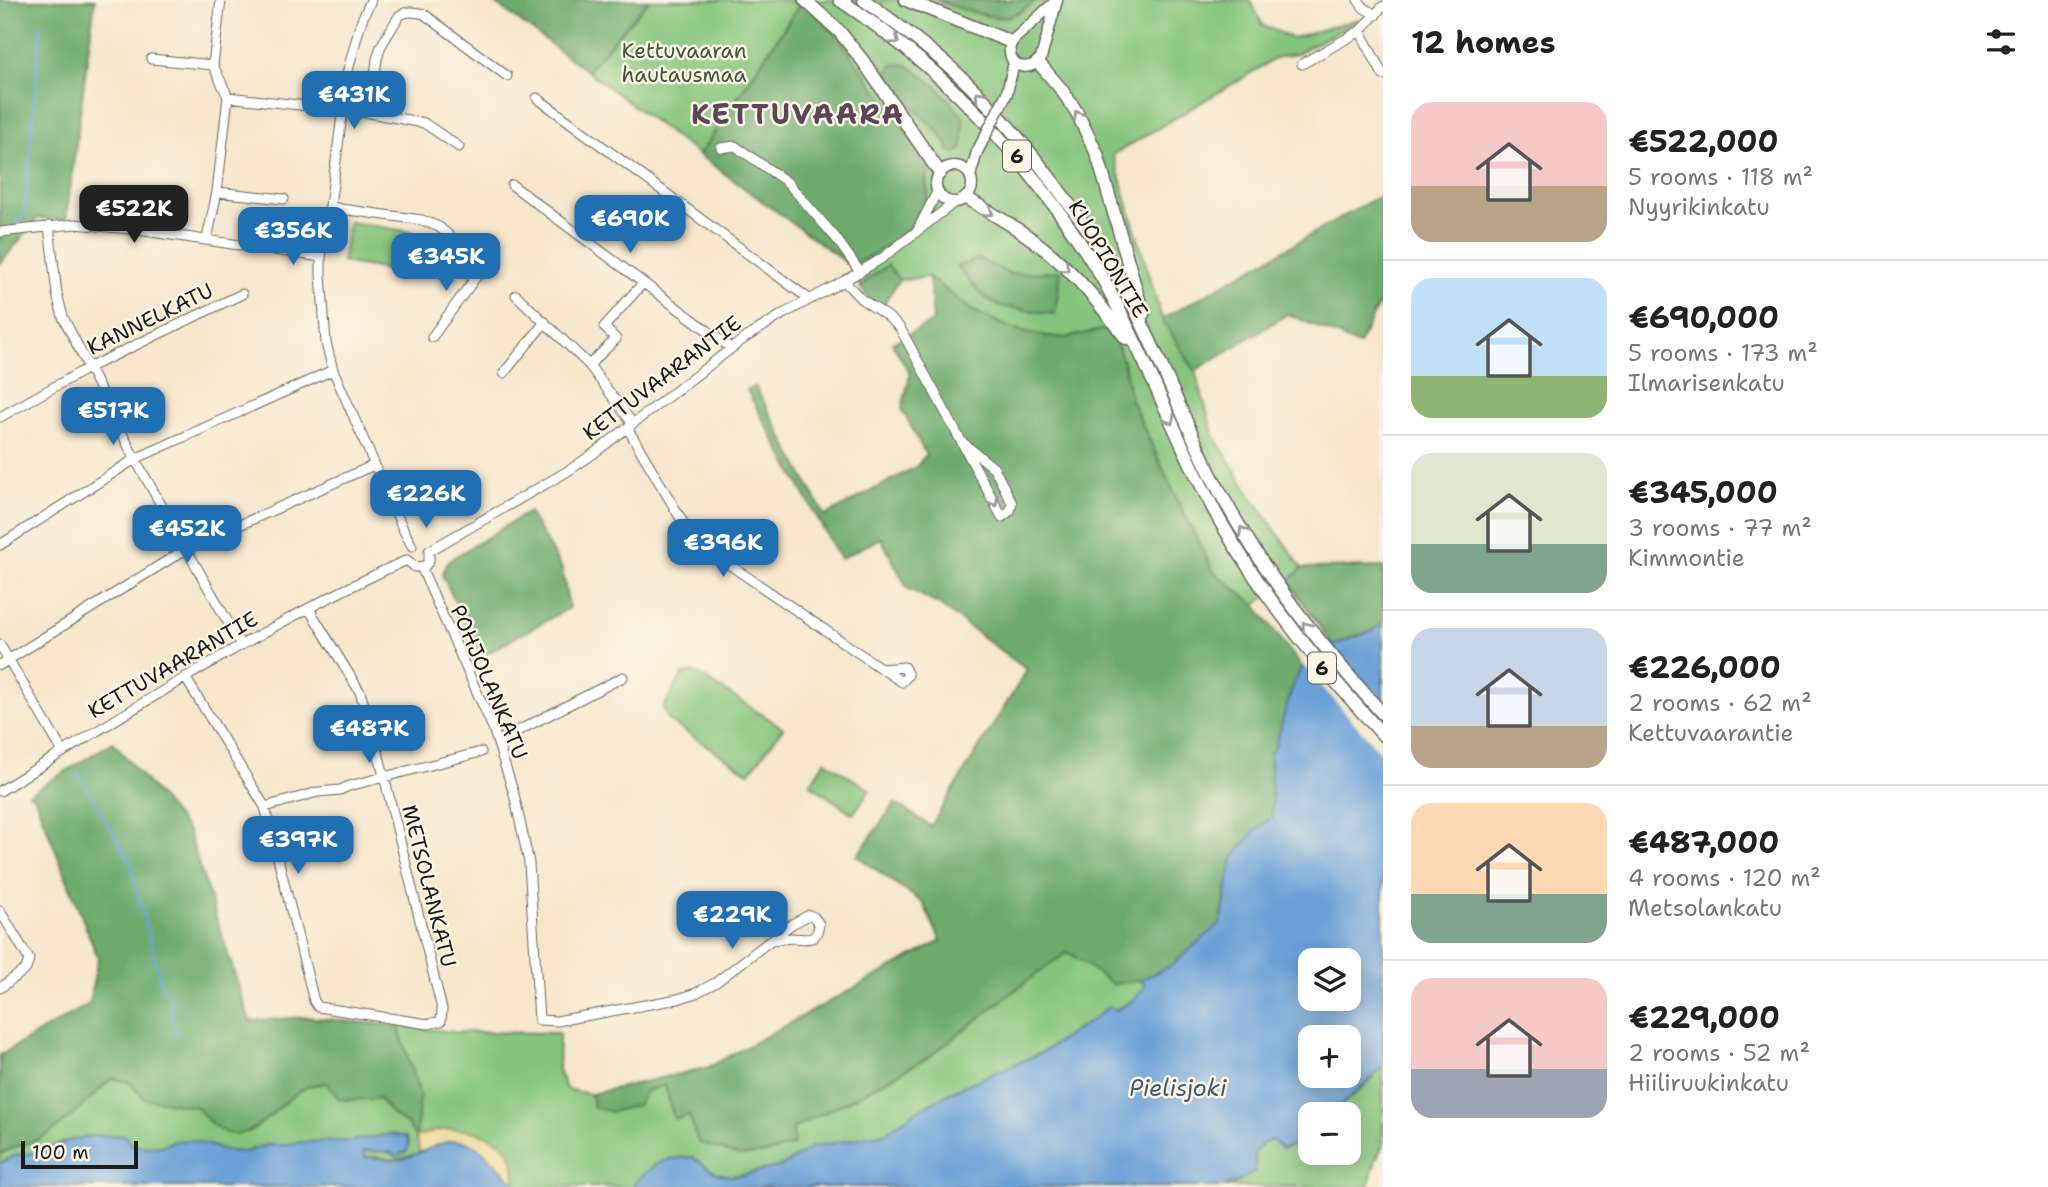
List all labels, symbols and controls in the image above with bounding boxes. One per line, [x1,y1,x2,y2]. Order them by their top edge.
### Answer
text: 12 homes [1411,22,1555,63]
icon: filters [1982,23,2020,61]
one-way arrow [887,32,900,44]
park label: Kettuvaaran hautausmaa [621,37,747,89]
pin: €431K [305,72,403,131]
text: €431K [318,79,390,109]
one-way arrow [974,90,987,103]
district label: KETTUVAARA [691,95,905,133]
one-way arrow [1073,110,1086,123]
text: €522,000 [1628,121,1779,162]
icon: home [1467,130,1551,214]
road number: 6 [1003,140,1031,172]
text: 5 rooms · 118 m² [1628,162,1813,192]
pin: €522K [85,186,183,245]
text: Nyyrikinkatu [1628,192,1770,222]
text: €522K [95,193,173,223]
street label: KUOPIONTIE [1062,195,1154,323]
pin: €690K [581,196,679,255]
text: €690K [591,203,669,233]
one-way arrow [981,203,994,216]
pin: €356K [244,208,342,267]
text: €356K [254,215,332,245]
pin: €345K [397,233,495,293]
text: €345K [407,241,485,271]
one-way arrow [1057,259,1070,272]
street label: KANNELKATU [82,276,218,362]
text: €690,000 [1628,297,1779,338]
icon: home [1467,306,1551,390]
street label: KETTUVAARANTIE [577,309,747,447]
text: 5 rooms · 173 m² [1628,338,1818,368]
text: Ilmarisenkatu [1628,368,1785,398]
pin: €517K [64,388,162,447]
text: €517K [77,395,149,425]
one-way arrow [1162,412,1176,425]
pin: €226K [377,470,475,530]
text: €345,000 [1628,472,1778,513]
text: €226K [386,478,466,508]
icon: home [1467,481,1551,565]
one-way arrow [986,495,999,508]
pin: €452K [138,505,236,565]
text: €452K [149,513,225,543]
text: 3 rooms · 77 m² [1628,513,1812,543]
pin: €396K [674,520,772,579]
one-way arrow [1238,525,1251,538]
text: €396K [683,527,763,557]
text: Kimmontie [1628,543,1745,573]
street label: POHJOLANKATU [444,600,534,764]
street label: KETTUVAARANTIE [83,605,263,725]
one-way arrow [1302,621,1315,634]
text: €226,000 [1628,647,1781,688]
road number: 6 [1308,652,1336,684]
icon: home [1467,656,1551,740]
text: 2 rooms · 62 m² [1628,688,1812,718]
pin: €487K [320,706,418,765]
text: €487K [329,713,409,743]
text: Kettuvaarantie [1628,718,1793,748]
street label: METSOLANKATU [395,802,463,970]
pin: €397K [249,816,347,876]
text: €487,000 [1628,822,1779,863]
text: €397K [259,824,337,854]
icon: home [1467,831,1551,915]
text: 4 rooms · 120 m² [1628,863,1821,893]
pin: €229K [683,892,781,951]
text: Metsolankatu [1628,893,1782,923]
text: €229K [693,899,771,929]
map controls [1298,948,1361,1165]
button: layers [1298,948,1361,1011]
text: €229,000 [1628,997,1780,1038]
icon: home [1467,1006,1551,1090]
button: + [1298,1025,1361,1088]
text: 2 rooms · 52 m² [1628,1038,1810,1068]
text: Hiiliruukinkatu [1628,1068,1789,1098]
water label: Pielisjoki [1130,1073,1227,1103]
button: − [1298,1102,1361,1165]
scale bar [21,1138,138,1170]
text: 100 m [32,1140,89,1165]

